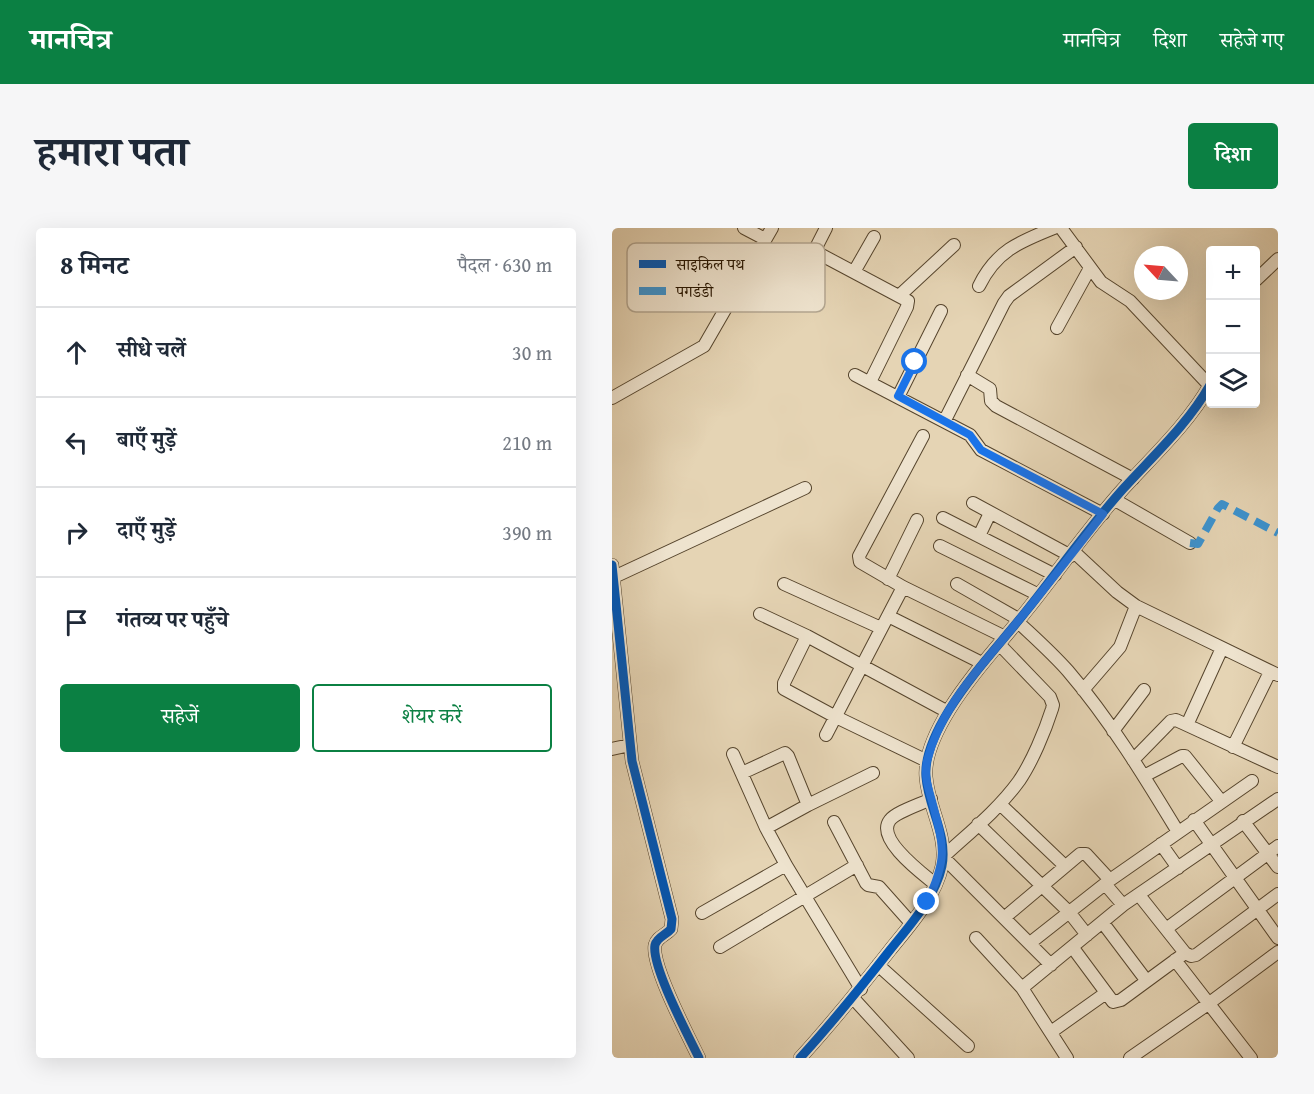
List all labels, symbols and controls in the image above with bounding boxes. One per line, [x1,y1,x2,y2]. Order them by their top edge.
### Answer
text: मानचित्र [30,18,112,59]
text: मानचित्र [1063,24,1120,55]
text: दिशा [1153,24,1187,55]
text: सहेजे गए [1220,24,1284,55]
text: हमारा पता [36,120,188,181]
button: दिशा [1188,123,1278,189]
legend [627,243,825,312]
text: 8 मिनट [60,245,128,284]
north arrow [1134,246,1188,300]
map controls [1206,246,1260,408]
button: + [1206,246,1260,300]
text: पैदल · 630 m [458,250,552,279]
text: साइकिल पथ [675,252,745,276]
text: पगडंडी [675,279,714,303]
button: − [1206,300,1260,354]
text: सीधे चलें [117,333,186,365]
icon: ahead [60,336,93,369]
text: 30 m [512,338,552,367]
route start [901,348,927,374]
button: layers [1206,354,1260,408]
text: बाएँ मुड़ें [117,423,176,455]
icon: left [60,426,93,459]
text: 210 m [502,428,552,457]
text: दाएँ मुड़ें [117,513,176,545]
icon: right [60,516,93,549]
text: 390 m [502,518,552,547]
text: गंतव्य पर पहुँचे [117,603,228,635]
icon: arrive [60,606,93,639]
button: सहेजें [60,684,300,752]
button: शेयर करें [312,684,552,752]
route end [913,888,939,914]

